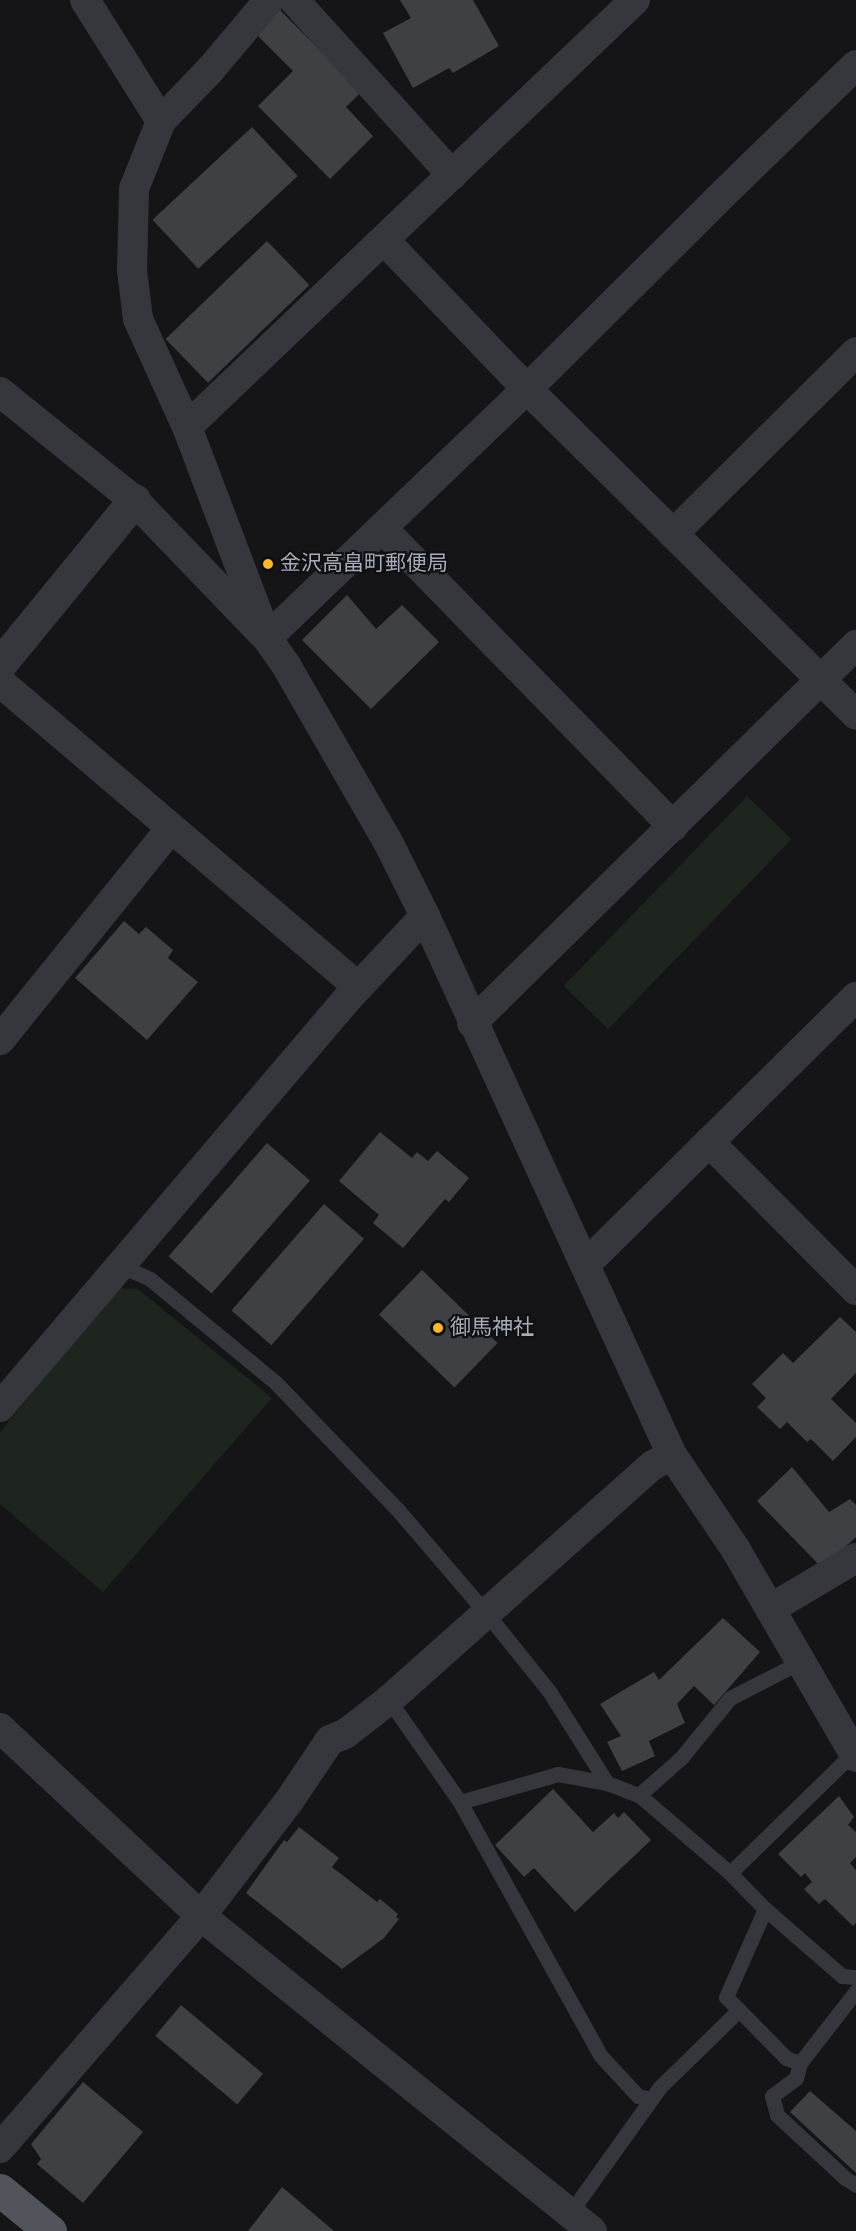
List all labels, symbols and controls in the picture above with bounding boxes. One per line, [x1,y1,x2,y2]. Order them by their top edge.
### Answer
place label: 金沢高畠町郵便局 [280,551,448,577]
marker: 金沢高畠町郵便局 [261,557,275,571]
place label: 御馬神社 [450,1315,534,1341]
marker: 御馬神社 [431,1321,445,1335]

